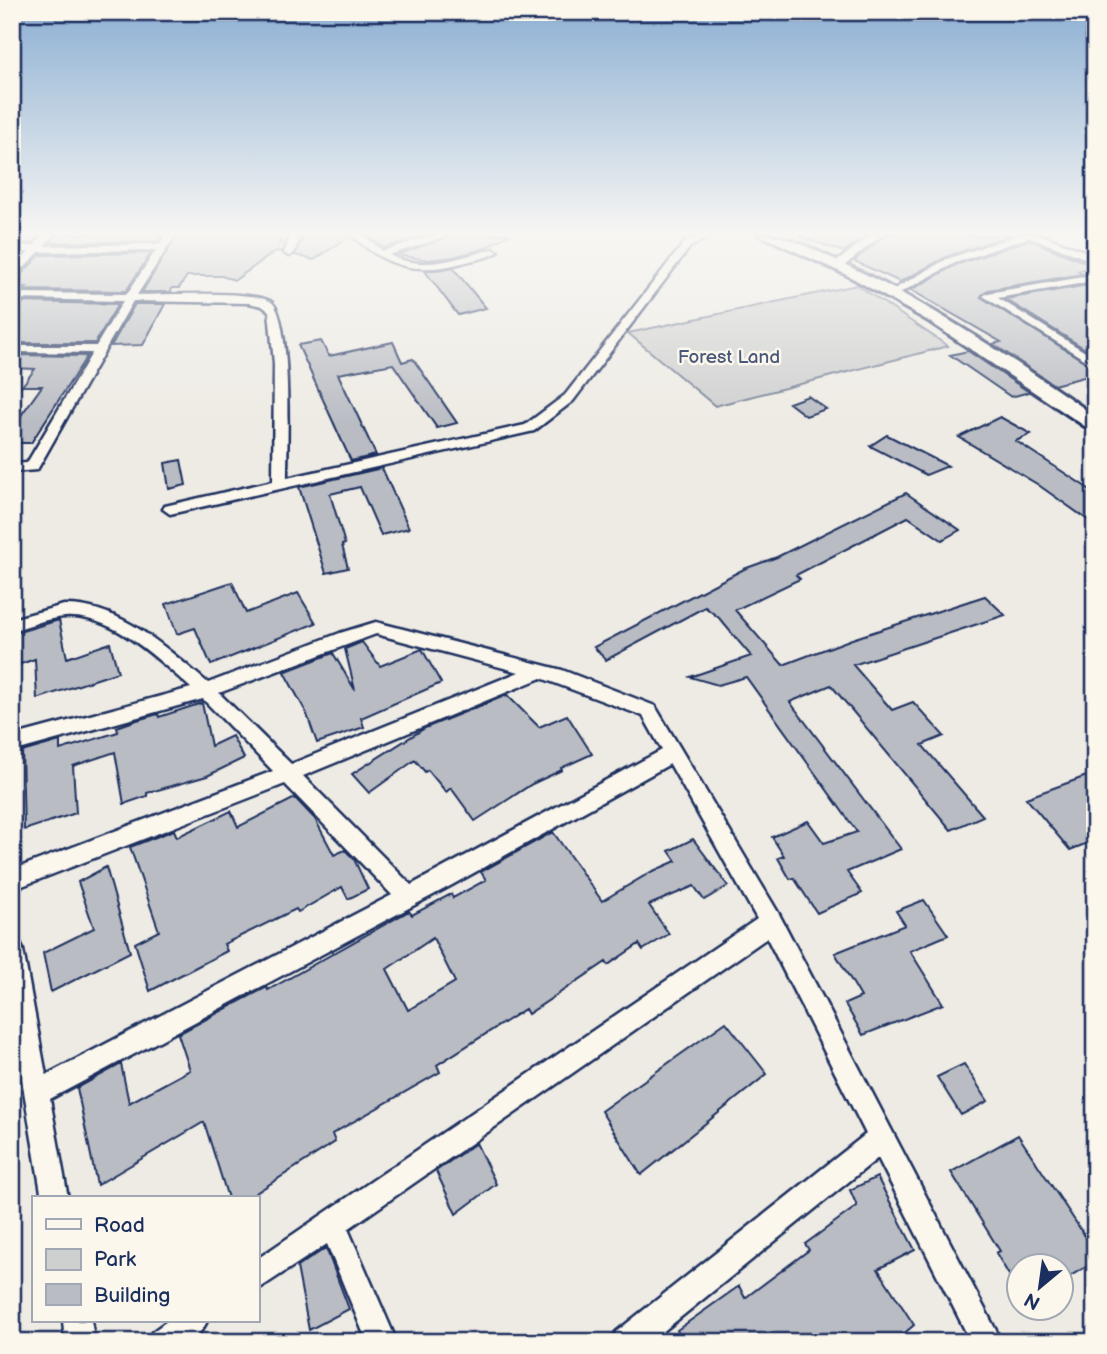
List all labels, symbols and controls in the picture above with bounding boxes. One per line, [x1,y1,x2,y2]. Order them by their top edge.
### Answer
park label: Forest Land [678,346,780,369]
legend [32,1196,259,1322]
text: Road [94,1213,145,1238]
text: Park [94,1247,137,1272]
north arrow [1006,1252,1076,1322]
text: Building [94,1283,170,1308]
text: N [1021,1287,1044,1314]

